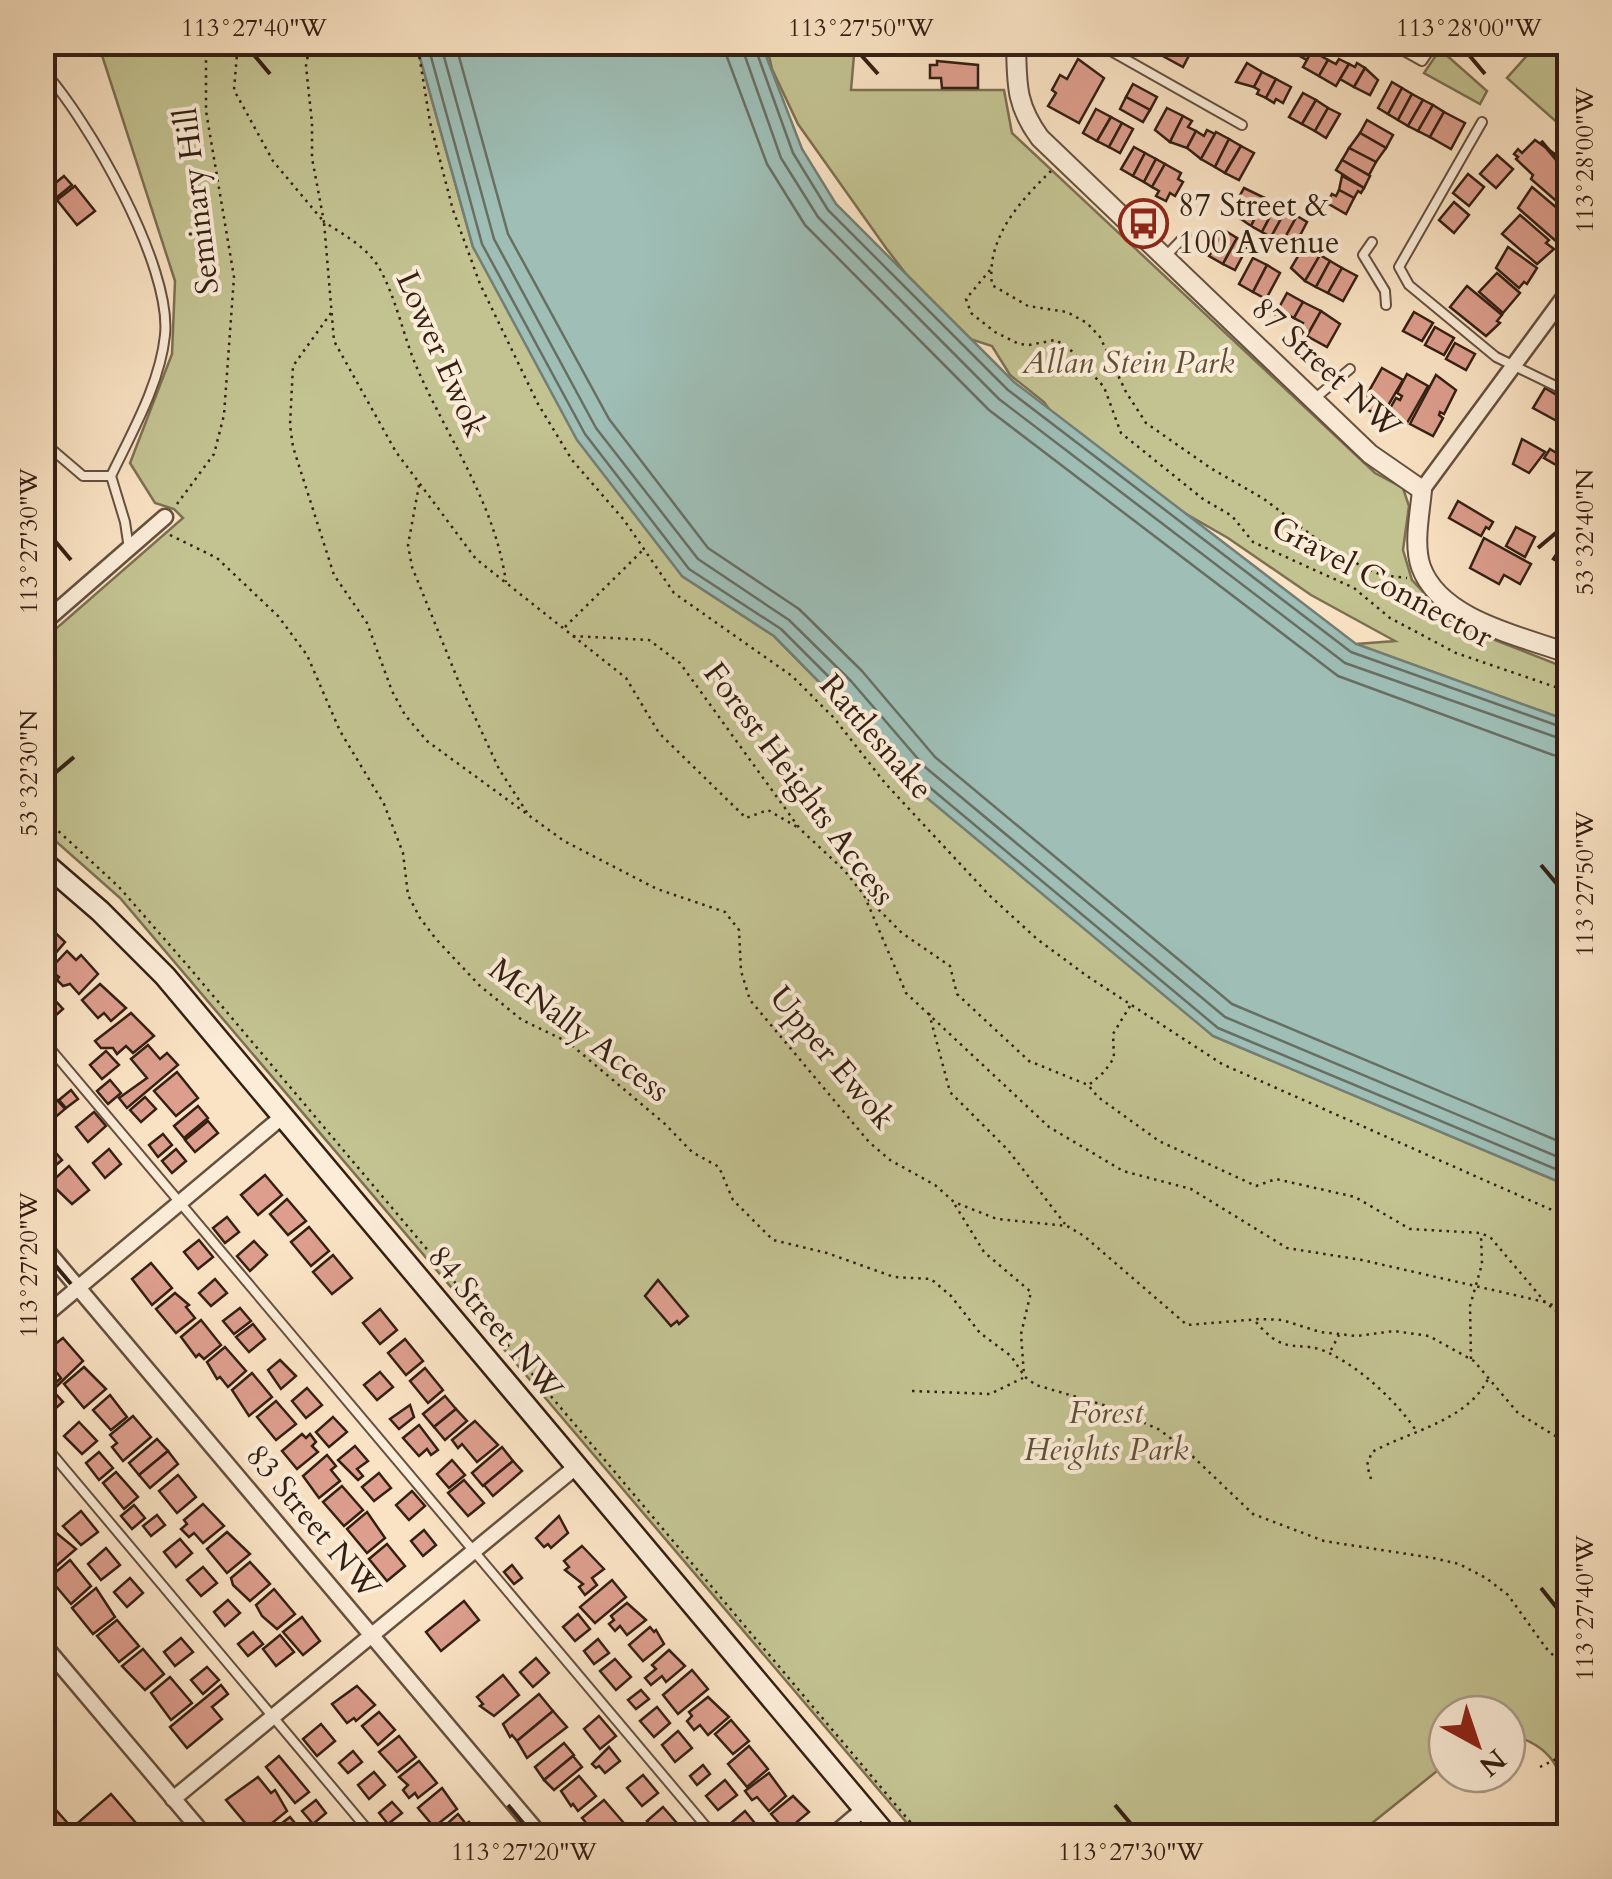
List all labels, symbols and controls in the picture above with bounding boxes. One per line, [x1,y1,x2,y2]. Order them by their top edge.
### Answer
text: 113°27'40"W [181,11,327,45]
text: 113°27'50"W [788,11,934,45]
text: 113°28'00"W [1396,11,1542,45]
text: 113°28'00"W [1568,87,1602,233]
street label: Seminary Hill [164,105,230,297]
place label: 87 Street & 100 Avenue [1178,184,1340,265]
bus stop icon: 87 Street & 100 Avenue [1117,198,1169,250]
street label: Lower Ewok [385,264,497,444]
street label: 87 Street NW [1242,287,1411,449]
park label: Allan Stein Park [1021,341,1234,385]
text: 113°27'30"W [12,468,46,614]
text: 53°32'40"N [1568,469,1602,595]
street label: Gravel Connector [1264,505,1501,659]
street label: Forest Heights Access [693,653,905,915]
street label: Rattlesnake [809,665,943,809]
text: 53°32'30"N [12,710,46,836]
text: 113°27'50"W [1568,811,1602,957]
street label: McNally Access [480,948,678,1112]
street label: Upper Ewok [759,977,905,1139]
text: 113°27'20"W [12,1192,46,1338]
street label: 84 Street NW [417,1236,573,1410]
park label: Forest Heights Park [1024,1391,1188,1472]
street label: 83 Street NW [235,1435,391,1609]
text: 113°27'40"W [1568,1535,1602,1681]
north arrow [1427,1694,1527,1794]
text: N [1471,1740,1514,1785]
text: 113°27'20"W [451,1835,597,1869]
text: 113°27'30"W [1058,1835,1204,1869]

